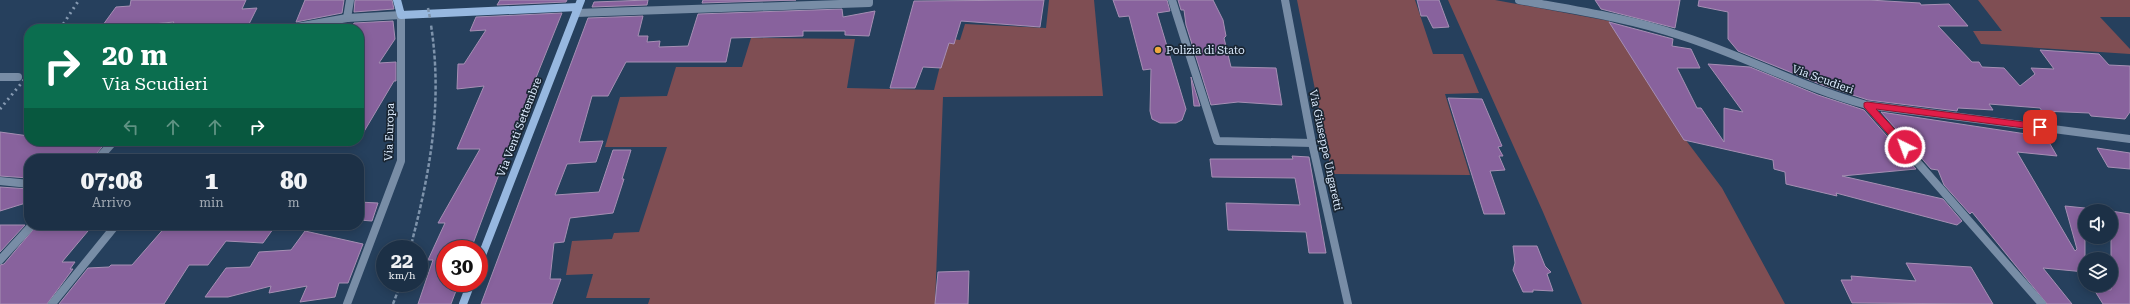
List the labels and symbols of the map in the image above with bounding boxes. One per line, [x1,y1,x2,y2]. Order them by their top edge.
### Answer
place label: Polizia di Stato [1166,44,1245,57]
marker: Polizia di Stato [1153,45,1163,55]
street label: Via Scudieri [1790,62,1856,97]
street label: Via Venti Settembre [495,76,544,179]
street label: Via Giuseppe Ungaretti [1306,88,1345,212]
street label: Via Europa [382,103,397,161]
pin [2023,110,2057,144]
position arrow [1884,126,1926,168]
speed limit sign: 30 [436,240,488,292]

